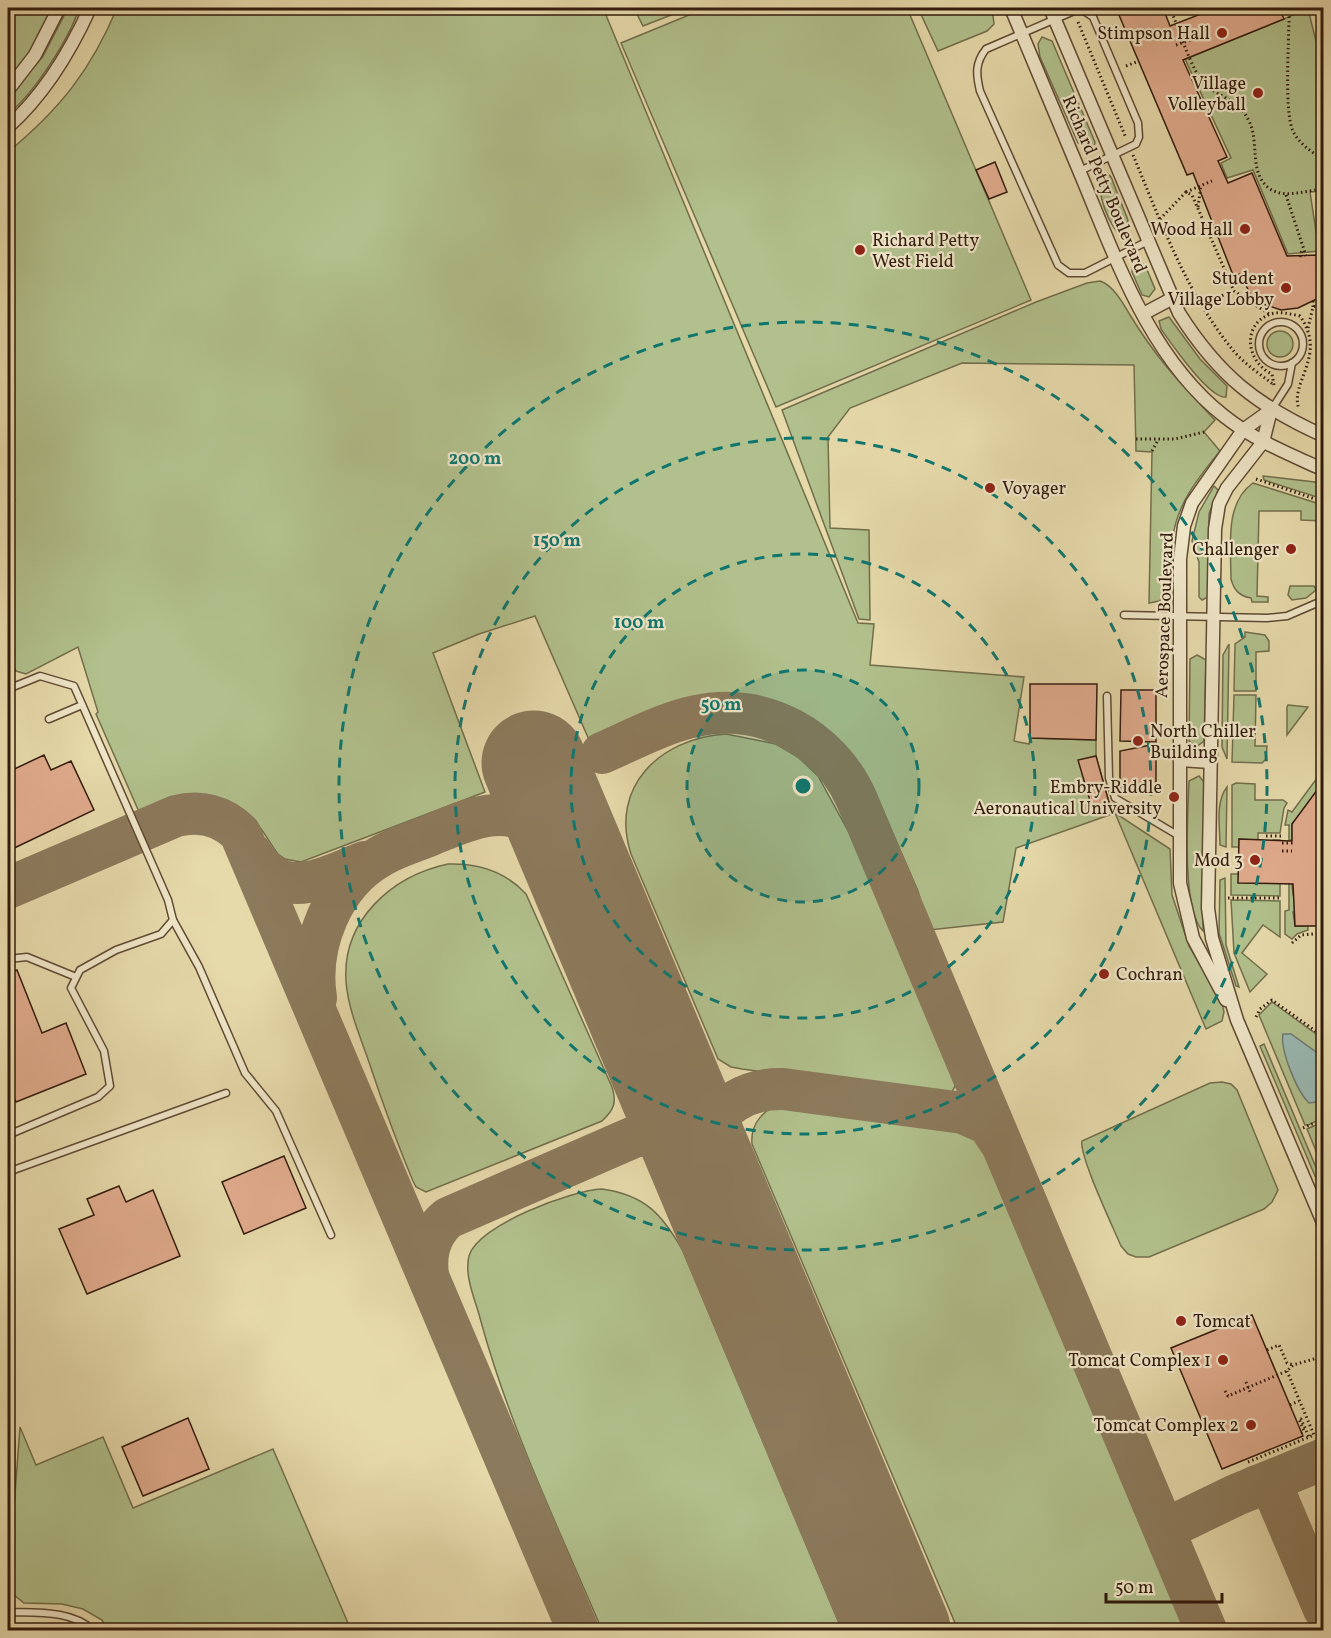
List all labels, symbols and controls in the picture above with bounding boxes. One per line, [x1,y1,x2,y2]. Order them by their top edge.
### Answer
place label: Stimpson Hall [1097,22,1210,47]
marker: Stimpson Hall [1215,26,1229,40]
place label: Village Volleyball [1168,72,1246,118]
marker: Village Volleyball [1251,86,1265,100]
street label: Richard Petty Boulevard [1055,92,1152,277]
place label: Wood Hall [1150,218,1233,243]
marker: Wood Hall [1238,222,1252,236]
place label: Richard Petty West Field [872,229,979,275]
marker: Richard Petty West Field [853,243,867,257]
place label: Student Village Lobby [1168,267,1274,313]
marker: Student Village Lobby [1279,281,1293,295]
text: 200 m [449,447,501,472]
place label: Voyager [1002,477,1066,502]
marker: Voyager [983,481,997,495]
text: 150 m [533,529,581,554]
street label: Aerospace Boulevard [1150,532,1181,698]
place label: Challenger [1192,538,1279,563]
marker: Challenger [1284,542,1298,556]
text: 100 m [614,611,664,636]
text: 50 m [701,693,741,718]
place label: North Chiller Building [1150,720,1256,766]
marker: North Chiller Building [1131,734,1145,748]
centre of rings [793,776,813,796]
place label: Embry-Riddle Aeronautical University [974,776,1162,822]
marker: Embry-Riddle Aeronautical University [1167,790,1181,804]
place label: Mod 3 [1194,849,1243,874]
marker: Mod 3 [1248,853,1262,867]
place label: Cochran [1116,963,1183,988]
marker: Cochran [1097,967,1111,981]
place label: Tomcat [1193,1310,1251,1335]
marker: Tomcat [1174,1314,1188,1328]
place label: Tomcat Complex 1 [1068,1349,1211,1374]
marker: Tomcat Complex 1 [1216,1353,1230,1367]
place label: Tomcat Complex 2 [1094,1414,1239,1439]
marker: Tomcat Complex 2 [1244,1418,1258,1432]
scale bar [1106,1566,1222,1604]
text: 50 m [1115,1576,1154,1601]

